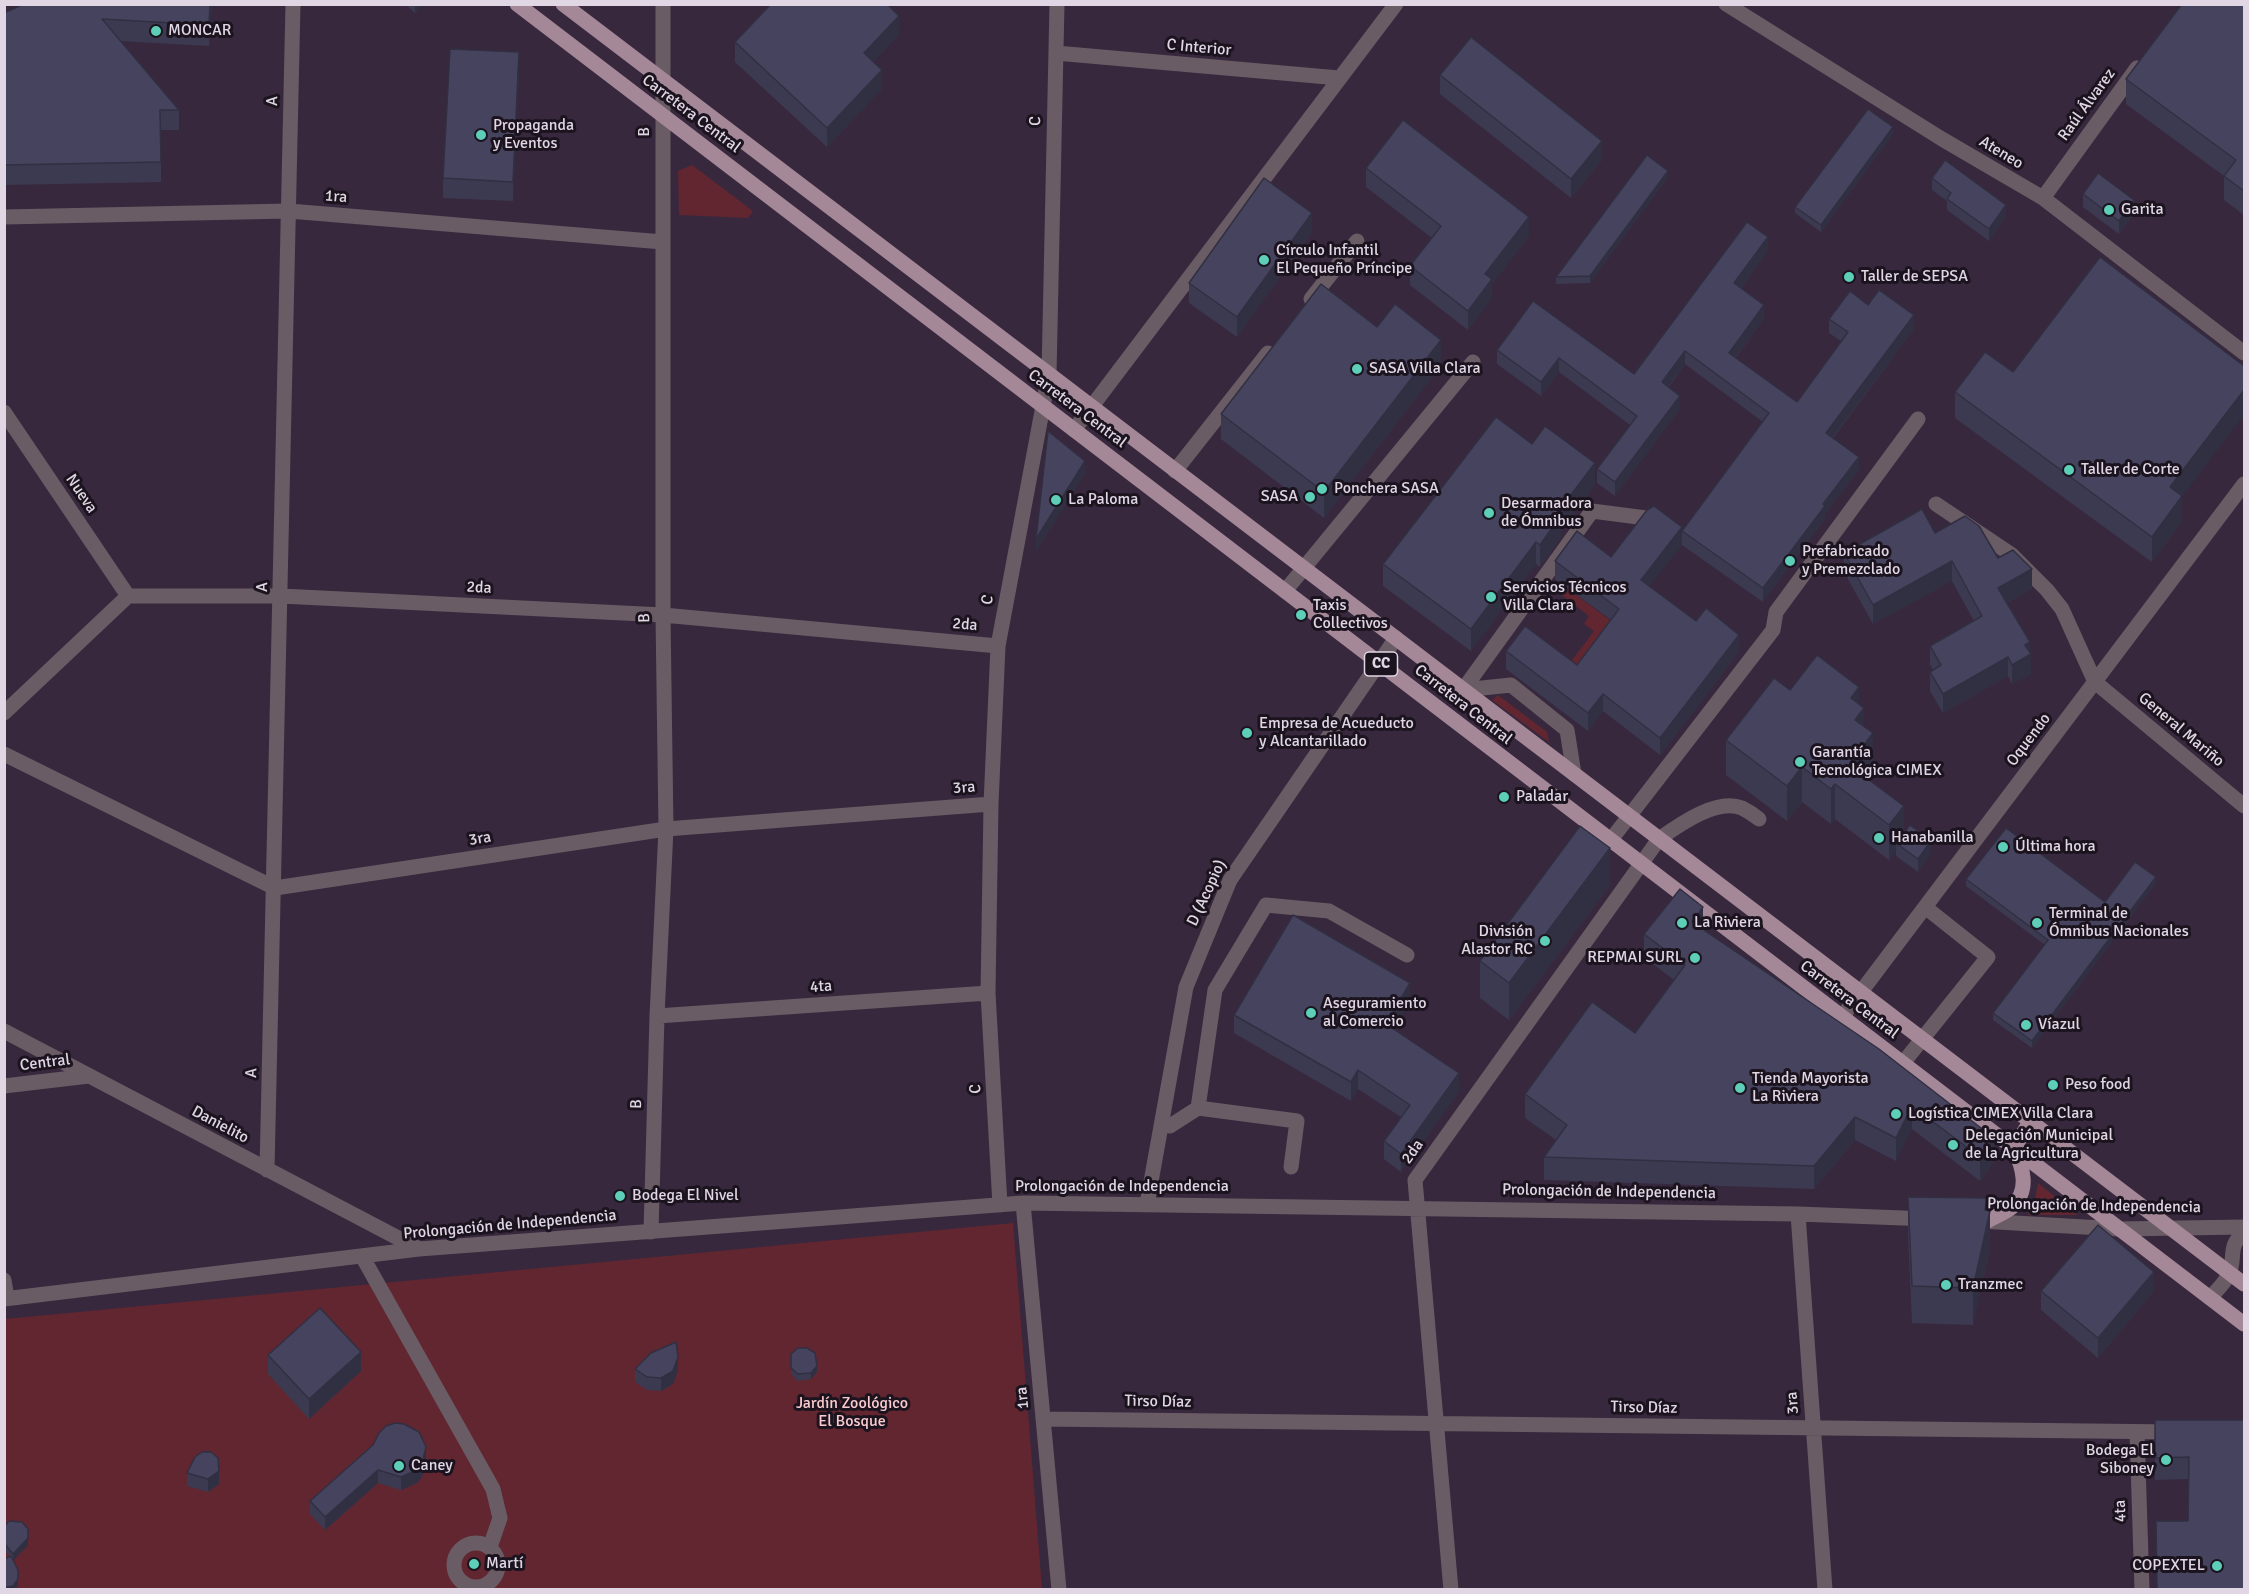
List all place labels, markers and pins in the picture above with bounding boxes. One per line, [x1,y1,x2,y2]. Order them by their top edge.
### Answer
place label: MONCAR [168,21,231,41]
marker: MONCAR [149,24,163,38]
place label: Propaganda y Eventos [493,116,574,154]
marker: Propaganda y Eventos [474,128,488,142]
place label: Garita [2121,200,2164,220]
marker: Garita [2102,203,2116,217]
place label: Círculo Infantil El Pequeño Príncipe [1276,241,1412,279]
marker: Círculo Infantil El Pequeño Príncipe [1257,253,1271,267]
place label: Taller de SEPSA [1861,267,1968,287]
marker: Taller de SEPSA [1842,270,1856,284]
place label: SASA Villa Clara [1369,359,1481,379]
marker: SASA Villa Clara [1350,362,1364,376]
place label: Taller de Corte [2081,460,2180,480]
marker: Taller de Corte [2062,463,2076,477]
place label: Ponchera SASA [1334,479,1439,499]
marker: Ponchera SASA [1315,482,1329,496]
place label: SASA [1261,487,1298,507]
place label: La Paloma [1068,490,1138,510]
marker: SASA [1303,490,1317,504]
marker: La Paloma [1049,493,1063,507]
place label: Desarmadora de Ómnibus [1501,494,1592,532]
marker: Desarmadora de Ómnibus [1482,506,1496,520]
place label: Prefabricado y Premezclado [1802,542,1900,580]
marker: Prefabricado y Premezclado [1783,554,1797,568]
place label: Servicios Técnicos Villa Clara [1503,578,1626,616]
marker: Servicios Técnicos Villa Clara [1484,590,1498,604]
place label: Taxis Collectivos [1313,596,1388,634]
marker: Taxis Collectivos [1294,608,1308,622]
place label: Empresa de Acueducto y Alcantarillado [1259,714,1414,752]
marker: Empresa de Acueducto y Alcantarillado [1240,726,1254,740]
place label: Garantía Tecnológica CIMEX [1812,743,1942,781]
marker: Garantía Tecnológica CIMEX [1793,755,1807,769]
place label: Paladar [1516,787,1568,807]
marker: Paladar [1497,790,1511,804]
place label: Hanabanilla [1891,828,1974,848]
marker: Hanabanilla [1872,831,1886,845]
place label: Última hora [2015,837,2095,857]
marker: Última hora [1996,840,2010,854]
place label: Terminal de Ómnibus Nacionales [2049,904,2189,942]
place label: La Riviera [1694,913,1761,933]
marker: La Riviera [1675,916,1689,930]
marker: Terminal de Ómnibus Nacionales [2030,916,2044,930]
place label: División Alastor RC [1461,922,1533,960]
marker: División Alastor RC [1538,934,1552,948]
place label: REPMAI SURL [1587,948,1683,968]
marker: REPMAI SURL [1688,951,1702,965]
place label: Aseguramiento al Comercio [1323,994,1426,1032]
marker: Aseguramiento al Comercio [1304,1006,1318,1020]
place label: Víazul [2038,1015,2080,1035]
marker: Víazul [2019,1018,2033,1032]
place label: Tienda Mayorista La Riviera [1752,1069,1869,1107]
place label: Peso food [2065,1075,2131,1095]
marker: Peso food [2046,1078,2060,1092]
marker: Tienda Mayorista La Riviera [1733,1081,1747,1095]
place label: Logística CIMEX Villa Clara [1908,1104,2093,1124]
marker: Logística CIMEX Villa Clara [1889,1107,1903,1121]
place label: Delegación Municipal de la Agricultura [1965,1126,2113,1164]
marker: Delegación Municipal de la Agricultura [1946,1138,1960,1152]
place label: Bodega El Nivel [632,1186,739,1206]
marker: Bodega El Nivel [613,1189,627,1203]
place label: Tranzmec [1958,1275,2023,1295]
marker: Tranzmec [1939,1278,1953,1292]
place label: Bodega El Siboney [2086,1441,2154,1479]
marker: Bodega El Siboney [2159,1453,2173,1467]
place label: Caney [411,1456,453,1476]
marker: Caney [392,1459,406,1473]
place label: Martí [486,1554,523,1574]
place label: COPEXTEL [2132,1556,2205,1576]
marker: Martí [467,1557,481,1571]
marker: COPEXTEL [2210,1559,2224,1573]

